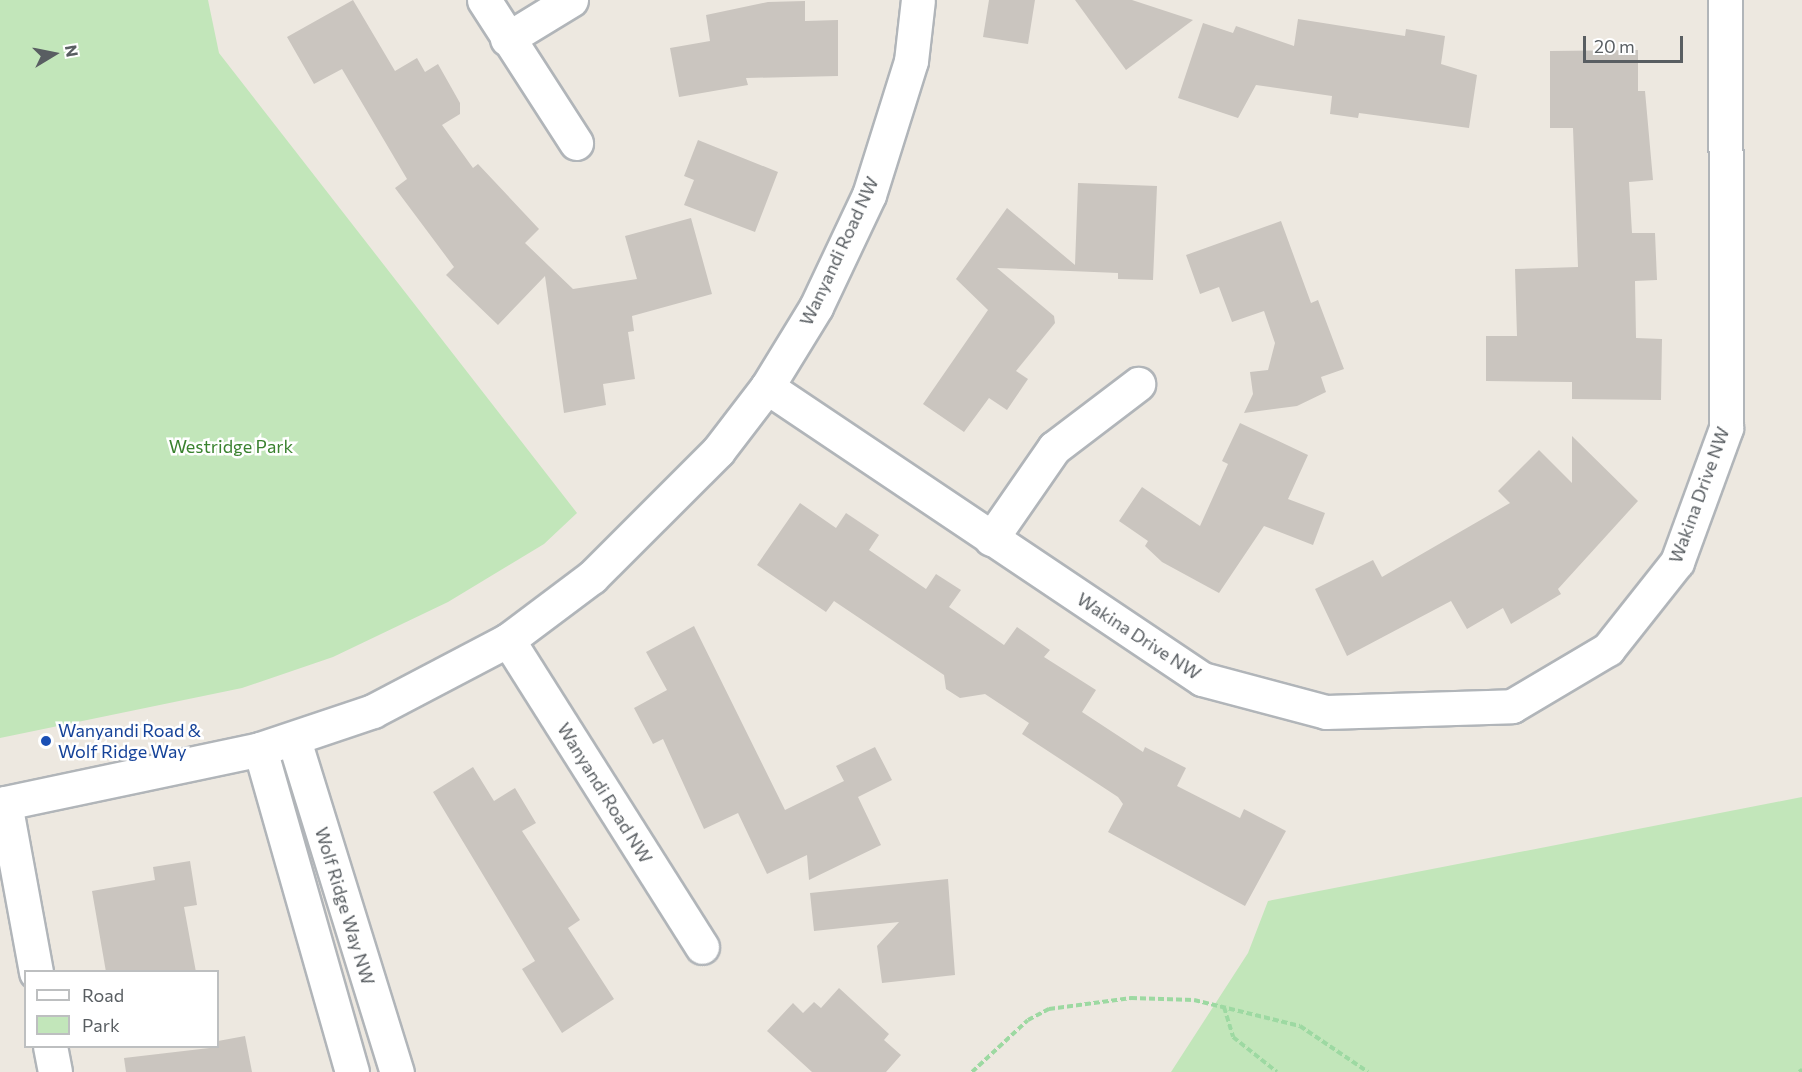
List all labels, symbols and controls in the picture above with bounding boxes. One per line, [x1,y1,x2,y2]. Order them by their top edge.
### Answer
north arrow [24,24,84,84]
scale bar [1586,24,1686,62]
text: 20 m [1594,35,1635,57]
text: N [62,43,83,58]
street label: Wanyandi Road NW [795,173,883,329]
street label: Wakina Drive NW [1664,424,1734,566]
park label: Westridge Park [169,435,293,457]
street label: Wakina Drive NW [1073,588,1205,684]
street label: Wanyandi Road NW [553,719,657,867]
place label: Wanyandi Road & Wolf Ridge Way [58,720,201,762]
marker: Wanyandi Road & Wolf Ridge Way [39,734,53,748]
street label: Wolf Ridge Way NW [311,824,379,988]
legend [24,970,219,1048]
text: Road [82,984,124,1006]
text: Park [82,1014,120,1036]

